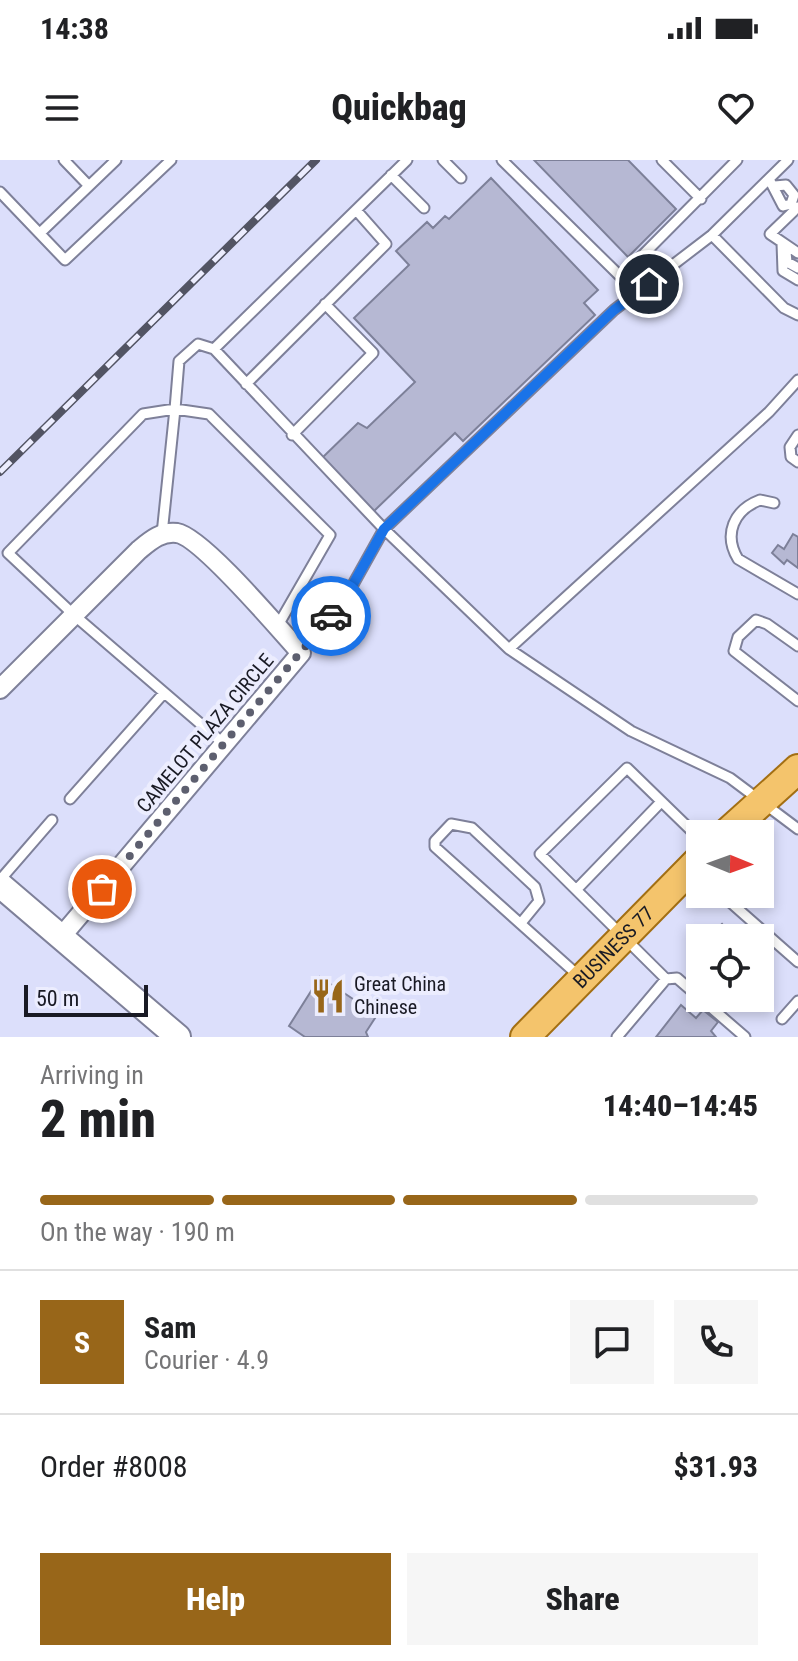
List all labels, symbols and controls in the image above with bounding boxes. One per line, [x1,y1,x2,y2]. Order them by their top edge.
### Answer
text: 14:38 [40,11,109,46]
icon: menu [40,86,84,130]
icon: heart [714,86,758,130]
text: Quickbag [331,87,467,129]
pin [615,250,683,318]
icon: home [627,262,671,306]
courier [291,576,371,656]
icon: car [309,594,353,638]
street label: CAMELOT PLAZA CIRCLE [132,649,278,817]
north arrow [686,820,774,908]
map controls [686,820,774,1012]
pin [68,855,136,923]
icon: bag [80,867,124,911]
street label: BUSINESS 77 [568,901,659,993]
button: locate [686,924,774,1012]
place label: Great China Chinese [354,972,446,1019]
restaurant icon: Great China Chinese [309,977,347,1015]
scale bar [24,981,148,1017]
text: 50 m [36,986,79,1011]
text: Arriving in [40,1060,144,1090]
text: 14:40–14:45 [603,1088,758,1123]
text: 2 min [40,1089,156,1150]
text: On the way · 190 m [40,1217,235,1247]
button: chat [570,1300,654,1384]
button: phone [674,1300,758,1384]
text: Sam [144,1310,197,1345]
text: S [74,1325,90,1360]
text: Courier · 4.9 [144,1345,269,1375]
text: Order #8008 [40,1449,188,1484]
text: $31.93 [673,1449,758,1484]
button: Help [40,1553,391,1645]
button: Share [407,1553,758,1645]

